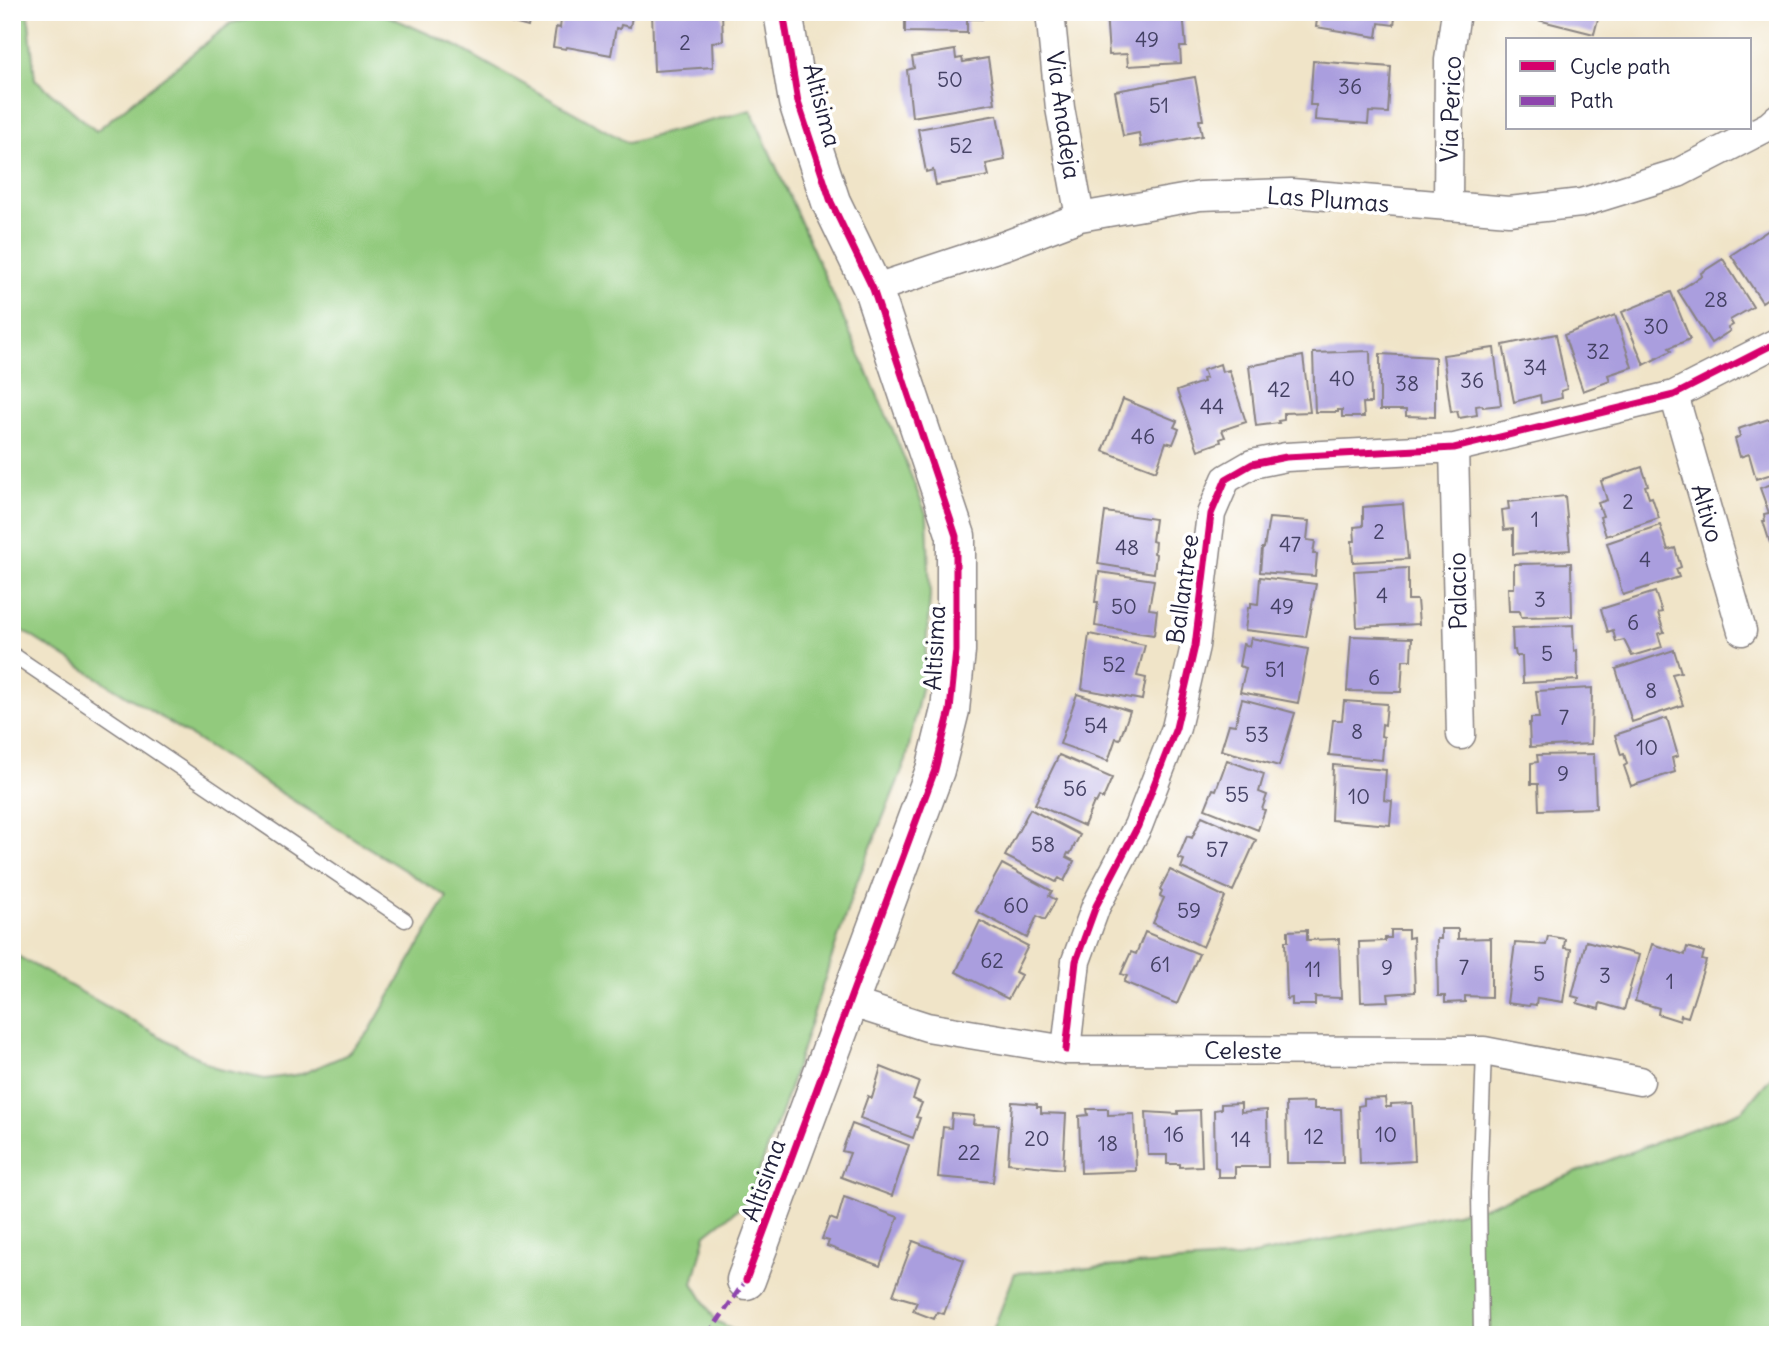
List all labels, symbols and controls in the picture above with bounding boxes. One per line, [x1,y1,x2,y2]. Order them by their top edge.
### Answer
house number: 49 [1135,26,1159,53]
house number: 2 [679,29,691,56]
legend [1506,38,1752,130]
street label: Via Anadeja [1040,49,1088,181]
text: Cycle path [1570,53,1670,80]
street label: Via Perico [1433,55,1467,163]
street label: Altisima [797,60,849,150]
house number: 50 [937,66,963,93]
house number: 36 [1338,73,1362,100]
text: Path [1570,87,1613,114]
house number: 51 [1149,92,1169,119]
house number: 52 [949,132,973,159]
street label: Las Plumas [1266,180,1390,218]
house number: 28 [1704,286,1728,313]
house number: 30 [1643,313,1669,340]
house number: 32 [1586,338,1610,365]
house number: 34 [1523,354,1547,381]
house number: 40 [1329,365,1355,392]
house number: 36 [1460,367,1484,394]
house number: 38 [1395,370,1419,397]
house number: 42 [1267,376,1291,403]
house number: 44 [1200,393,1224,420]
house number: 46 [1131,423,1155,450]
street label: Altivo [1685,480,1731,546]
house number: 2 [1622,488,1634,515]
house number: 1 [1531,506,1539,533]
house number: 2 [1373,518,1385,545]
house number: 47 [1279,531,1301,558]
street label: Ballantree [1159,532,1205,646]
house number: 48 [1115,534,1139,561]
house number: 4 [1639,546,1651,573]
street label: Palacio [1441,552,1473,630]
house number: 4 [1376,582,1388,609]
house number: 3 [1534,586,1546,613]
house number: 50 [1111,593,1137,620]
house number: 49 [1270,593,1294,620]
street label: Altisima [917,605,951,691]
house number: 6 [1627,609,1639,636]
house number: 5 [1541,640,1553,667]
house number: 52 [1102,651,1126,678]
house number: 51 [1265,656,1285,683]
house number: 6 [1368,664,1380,691]
house number: 8 [1645,677,1657,704]
house number: 7 [1559,704,1569,731]
house number: 54 [1084,712,1108,739]
house number: 8 [1351,718,1363,745]
house number: 53 [1245,721,1269,748]
house number: 10 [1636,734,1658,761]
house number: 9 [1557,760,1569,787]
house number: 56 [1063,775,1087,802]
house number: 55 [1225,781,1249,808]
house number: 10 [1348,783,1370,810]
house number: 58 [1031,831,1055,858]
house number: 57 [1206,836,1228,863]
house number: 60 [1003,892,1029,919]
house number: 59 [1177,897,1201,924]
house number: 62 [980,947,1004,974]
house number: 61 [1150,951,1170,978]
house number: 9 [1381,954,1393,981]
house number: 7 [1459,954,1469,981]
house number: 11 [1305,956,1321,983]
house number: 5 [1533,960,1545,987]
house number: 3 [1599,962,1611,989]
house number: 1 [1666,968,1674,995]
street label: Celeste [1204,1035,1282,1065]
house number: 16 [1164,1121,1184,1148]
house number: 10 [1375,1121,1397,1148]
house number: 12 [1304,1123,1324,1150]
house number: 20 [1024,1125,1050,1152]
house number: 14 [1231,1126,1251,1153]
house number: 18 [1098,1130,1118,1157]
street label: Altisima [734,1135,792,1225]
house number: 22 [957,1139,981,1166]

